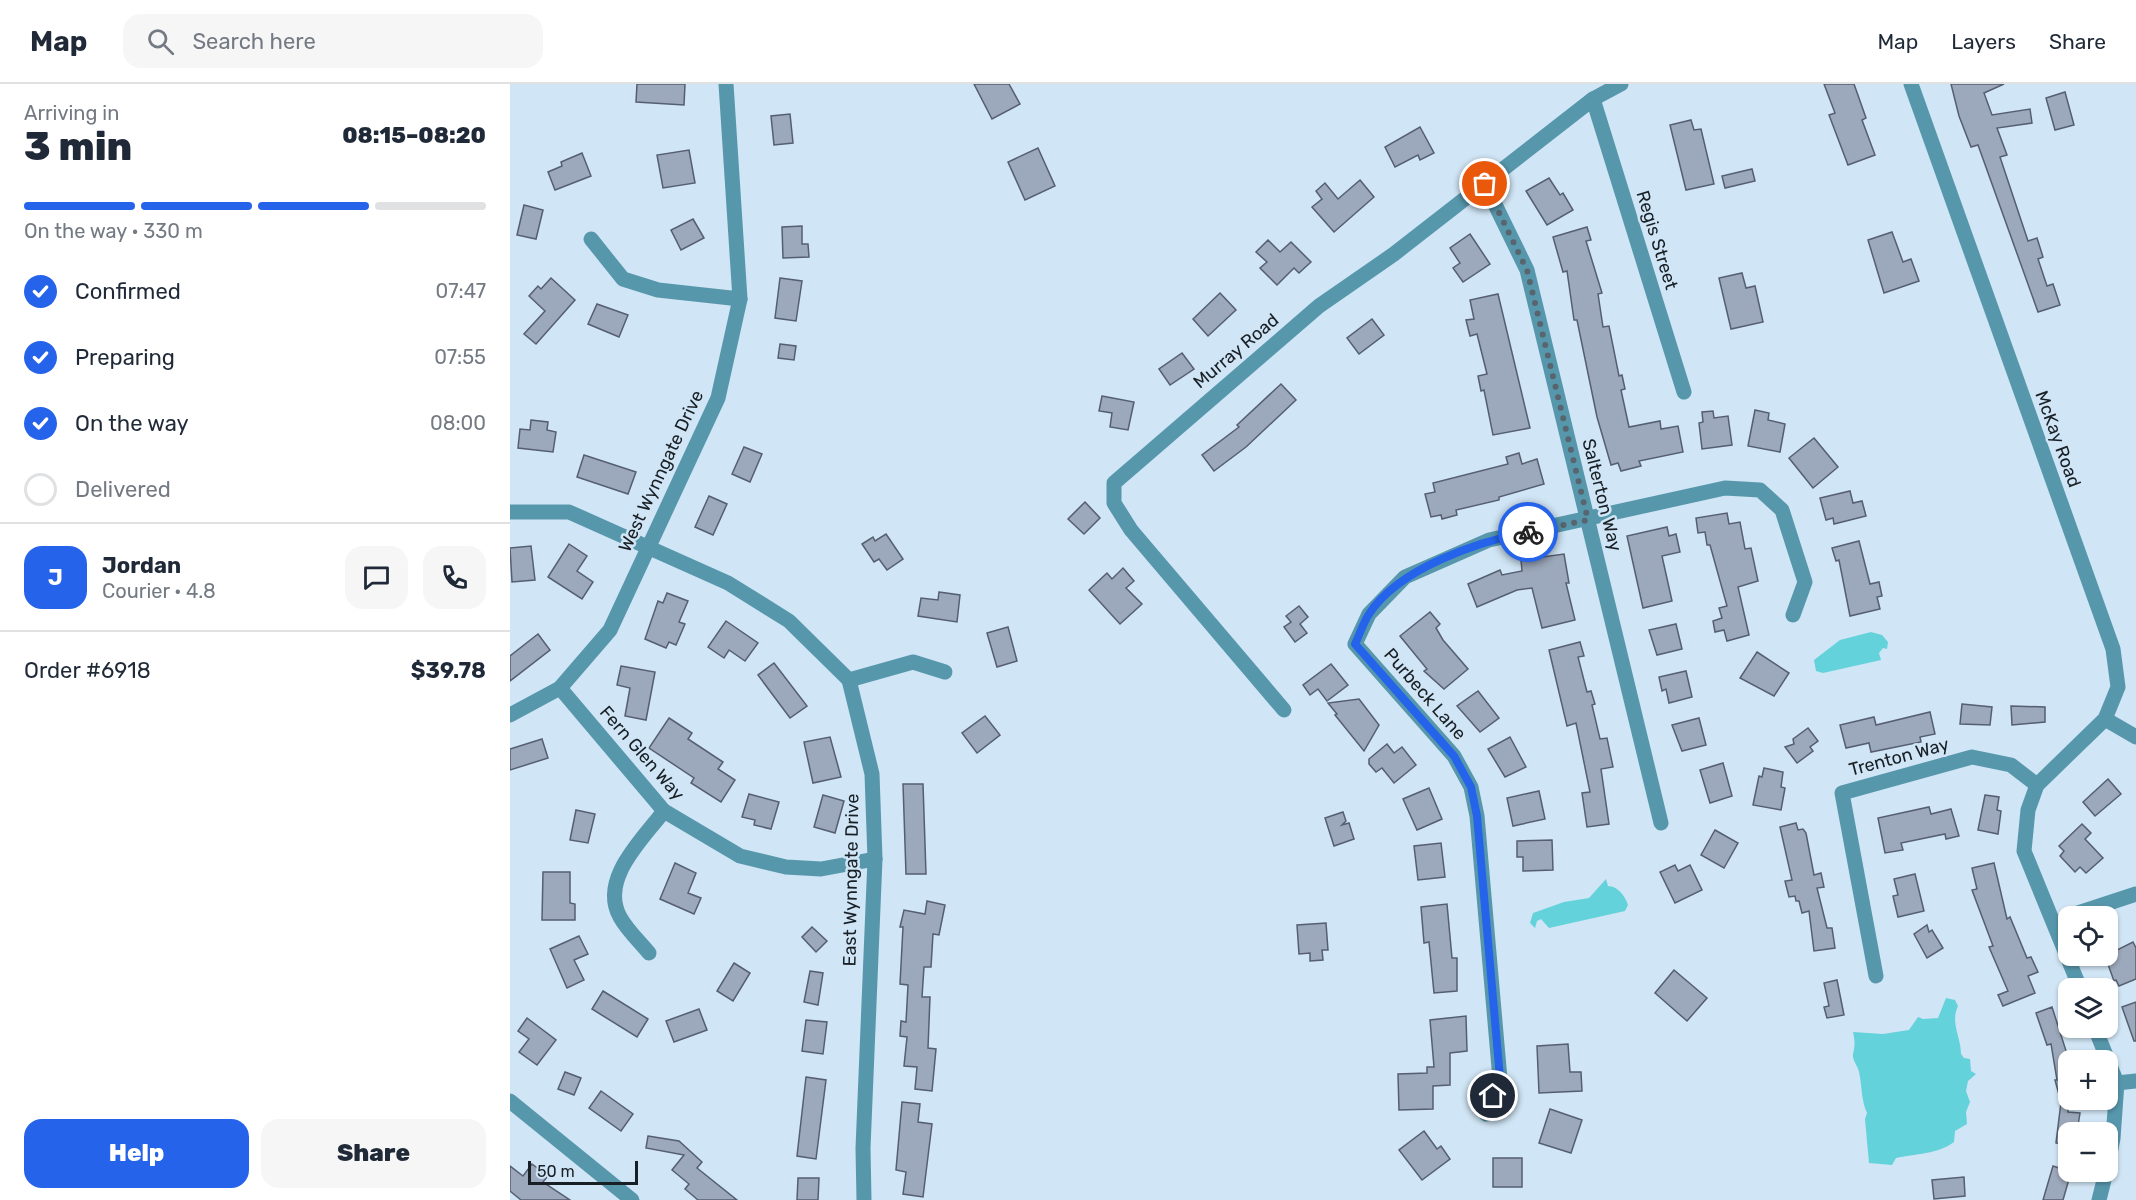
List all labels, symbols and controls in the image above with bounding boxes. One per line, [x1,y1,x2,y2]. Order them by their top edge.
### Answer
search box [123,14,543,68]
text: Map [30,25,87,58]
icon: search [144,25,177,58]
text: Search here [192,28,316,55]
text: Map [1877,29,1918,54]
text: Layers [1951,29,2016,54]
text: Share [2049,29,2106,54]
text: Arriving in [24,101,119,125]
text: 08:15–08:20 [342,122,486,149]
text: 3 min [24,124,132,170]
pin [1459,158,1510,209]
icon: bag [1468,167,1501,200]
street label: Regis Street [1631,188,1683,292]
text: On the way · 330 m [24,219,203,243]
icon: check [24,275,57,308]
text: Confirmed [75,278,181,305]
text: 07:47 [436,279,486,303]
street label: Murray Road [1189,309,1283,393]
icon: check [24,341,57,374]
text: Preparing [75,344,175,371]
text: 07:55 [434,345,486,369]
street label: West Wynngate Drive [614,387,708,555]
street label: McKay Road [2030,388,2086,490]
icon: check [24,407,57,440]
text: On the way [75,410,189,437]
text: 08:00 [430,411,486,435]
street label: Salterton Way [1577,436,1627,554]
text: Delivered [75,476,171,503]
courier [1498,502,1558,562]
icon: bike [1512,516,1545,549]
button: chat [345,546,408,609]
button: phone [423,546,486,609]
text: Jordan [102,552,181,579]
text: J [48,564,63,591]
text: Courier · 4.8 [102,579,216,603]
street label: Purbeck Lane [1379,644,1471,744]
text: Order #6918 [24,657,151,684]
text: $39.78 [411,657,486,684]
street label: Fern Glen Way [595,701,689,805]
street label: Trenton Way [1847,733,1951,781]
street label: East Wynngate Drive [838,793,864,967]
map controls [2058,906,2118,1182]
button: locate [2058,906,2118,966]
button: layers [2058,978,2118,1038]
button: + [2058,1050,2118,1110]
pin [1467,1070,1518,1121]
icon: home [1476,1079,1509,1112]
button: Help [24,1119,249,1188]
button: Share [261,1119,486,1188]
button: − [2058,1122,2118,1182]
scale bar [528,1158,638,1186]
text: 50 m [537,1162,575,1181]

